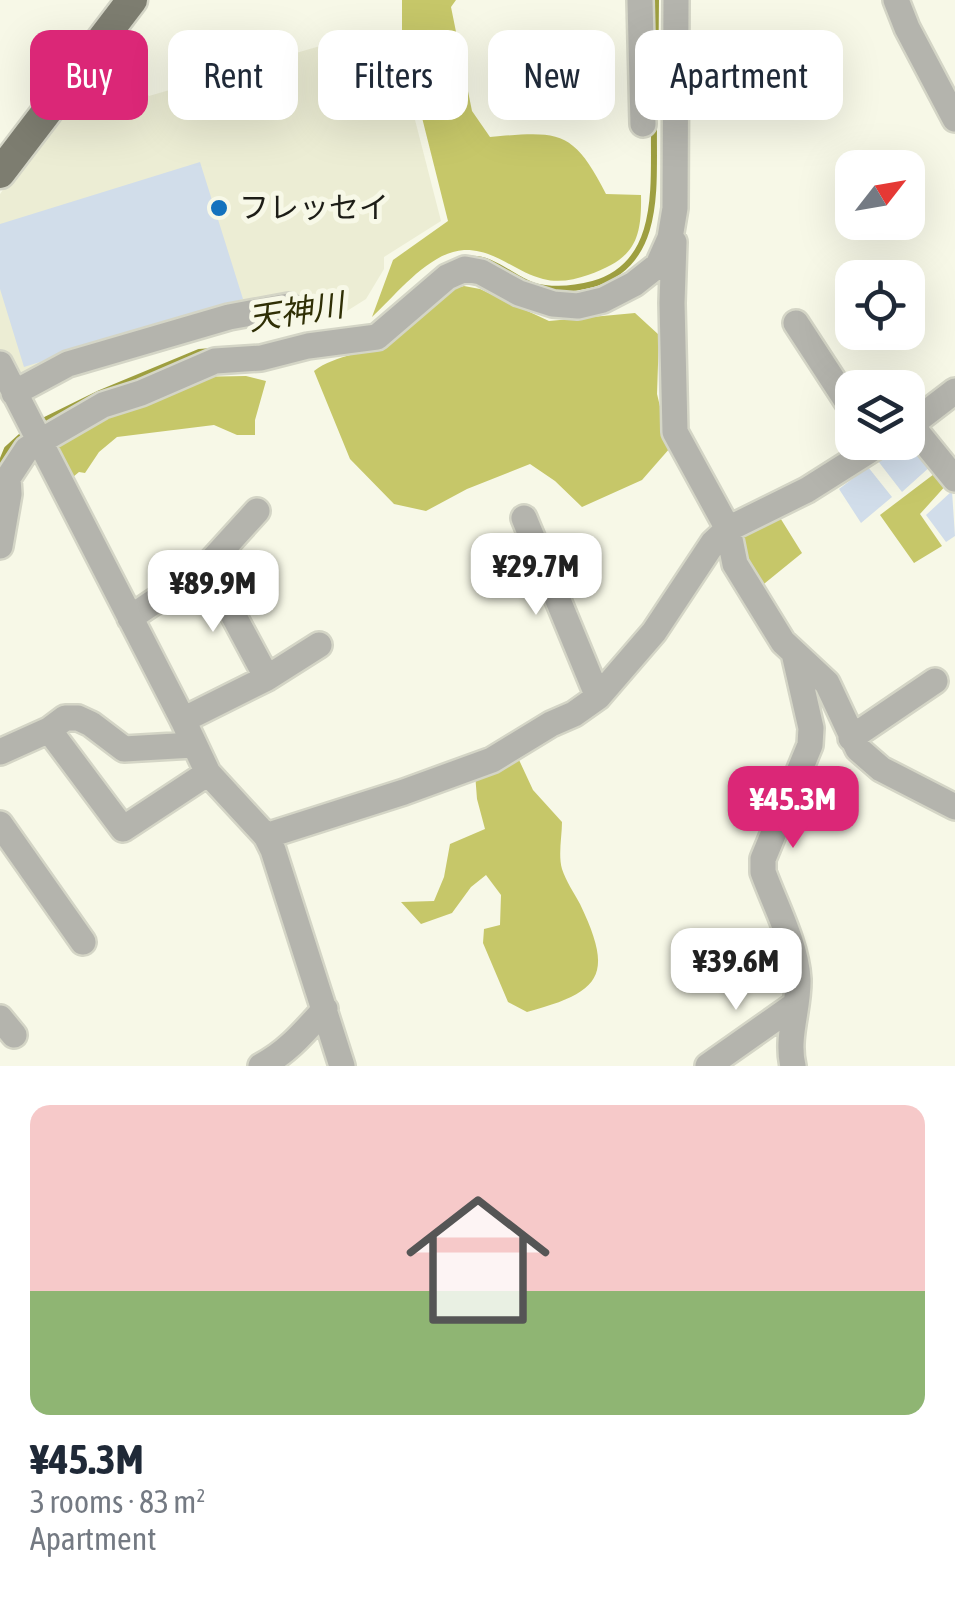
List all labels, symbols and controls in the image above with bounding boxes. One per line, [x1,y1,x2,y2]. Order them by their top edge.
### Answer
chip: Buy [30,30,148,120]
chip: Rent [168,30,298,120]
chip: Filters [318,30,468,120]
chip: New [488,30,615,120]
chip: Apartment [635,30,843,120]
north arrow [835,150,925,240]
map controls [835,150,925,460]
place label: フレッセイ [239,190,389,224]
marker: フレッセイ [208,197,230,219]
button: locate [835,260,925,350]
water label: 天神川 [246,285,349,337]
button: layers [835,370,925,460]
pin: ¥29.7M [455,533,617,618]
text: ¥29.7M [493,547,579,584]
pin: ¥89.9M [132,550,294,635]
text: ¥89.9M [170,564,256,601]
pin: ¥45.3M [712,766,874,851]
text: ¥45.3M [750,780,836,817]
pin: ¥39.6M [655,928,817,1013]
text: ¥39.6M [693,942,779,979]
icon: home [388,1170,568,1350]
text: ¥45.3M [30,1435,144,1483]
text: 3 rooms · 83 m² [30,1483,205,1520]
text: Apartment [30,1520,156,1557]

